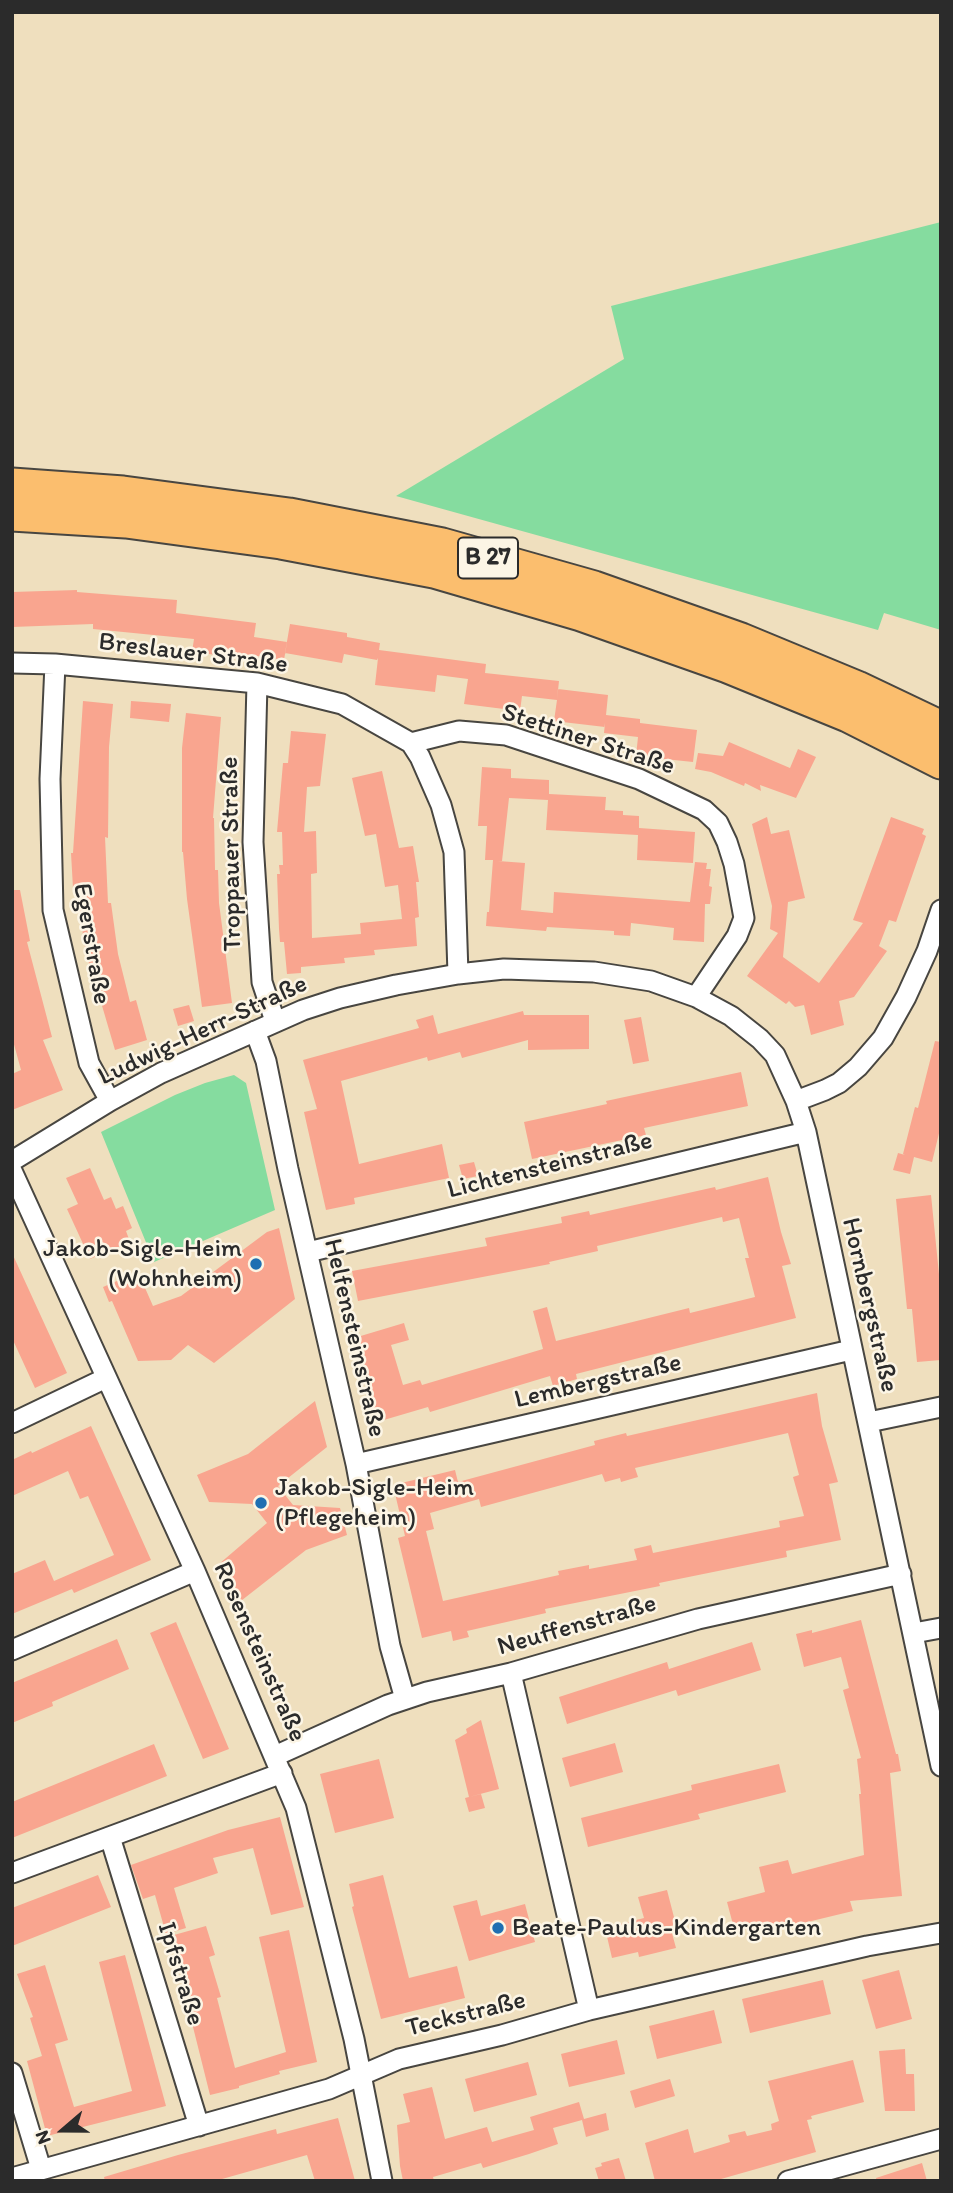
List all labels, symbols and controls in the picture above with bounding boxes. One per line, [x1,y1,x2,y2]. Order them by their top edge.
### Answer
road number: B 27 [458,538,518,578]
street label: Breslauer Straße [97,627,289,681]
street label: Stettiner Straße [497,697,679,783]
street label: Troppauer Straße [215,756,249,952]
street label: Egerstraße [65,881,117,1007]
street label: Ludwig-Herr-Straße [93,969,313,1093]
street label: Lichtensteinstraße [444,1125,656,1207]
street label: Hornbergstraße [834,1215,904,1395]
place label: Jakob-Sigle-Heim (Wohnheim) [43,1233,242,1294]
street label: Helfensteinstraße [316,1236,392,1440]
marker: Jakob-Sigle-Heim (Wohnheim) [248,1256,264,1272]
street label: Lembergstraße [511,1348,685,1416]
place label: Jakob-Sigle-Heim (Pflegeheim) [275,1472,474,1534]
marker: Jakob-Sigle-Heim (Pflegeheim) [253,1495,269,1511]
street label: Rosensteinstraße [205,1557,313,1747]
street label: Neuffenstraße [494,1588,660,1664]
place label: Beate-Paulus-Kindergarten [512,1912,821,1944]
street label: Ipfstraße [150,1919,210,2029]
marker: Beate-Paulus-Kindergarten [490,1920,506,1936]
street label: Teckstraße [403,1985,529,2045]
north arrow [28,2095,98,2165]
text: N [30,2127,56,2147]

